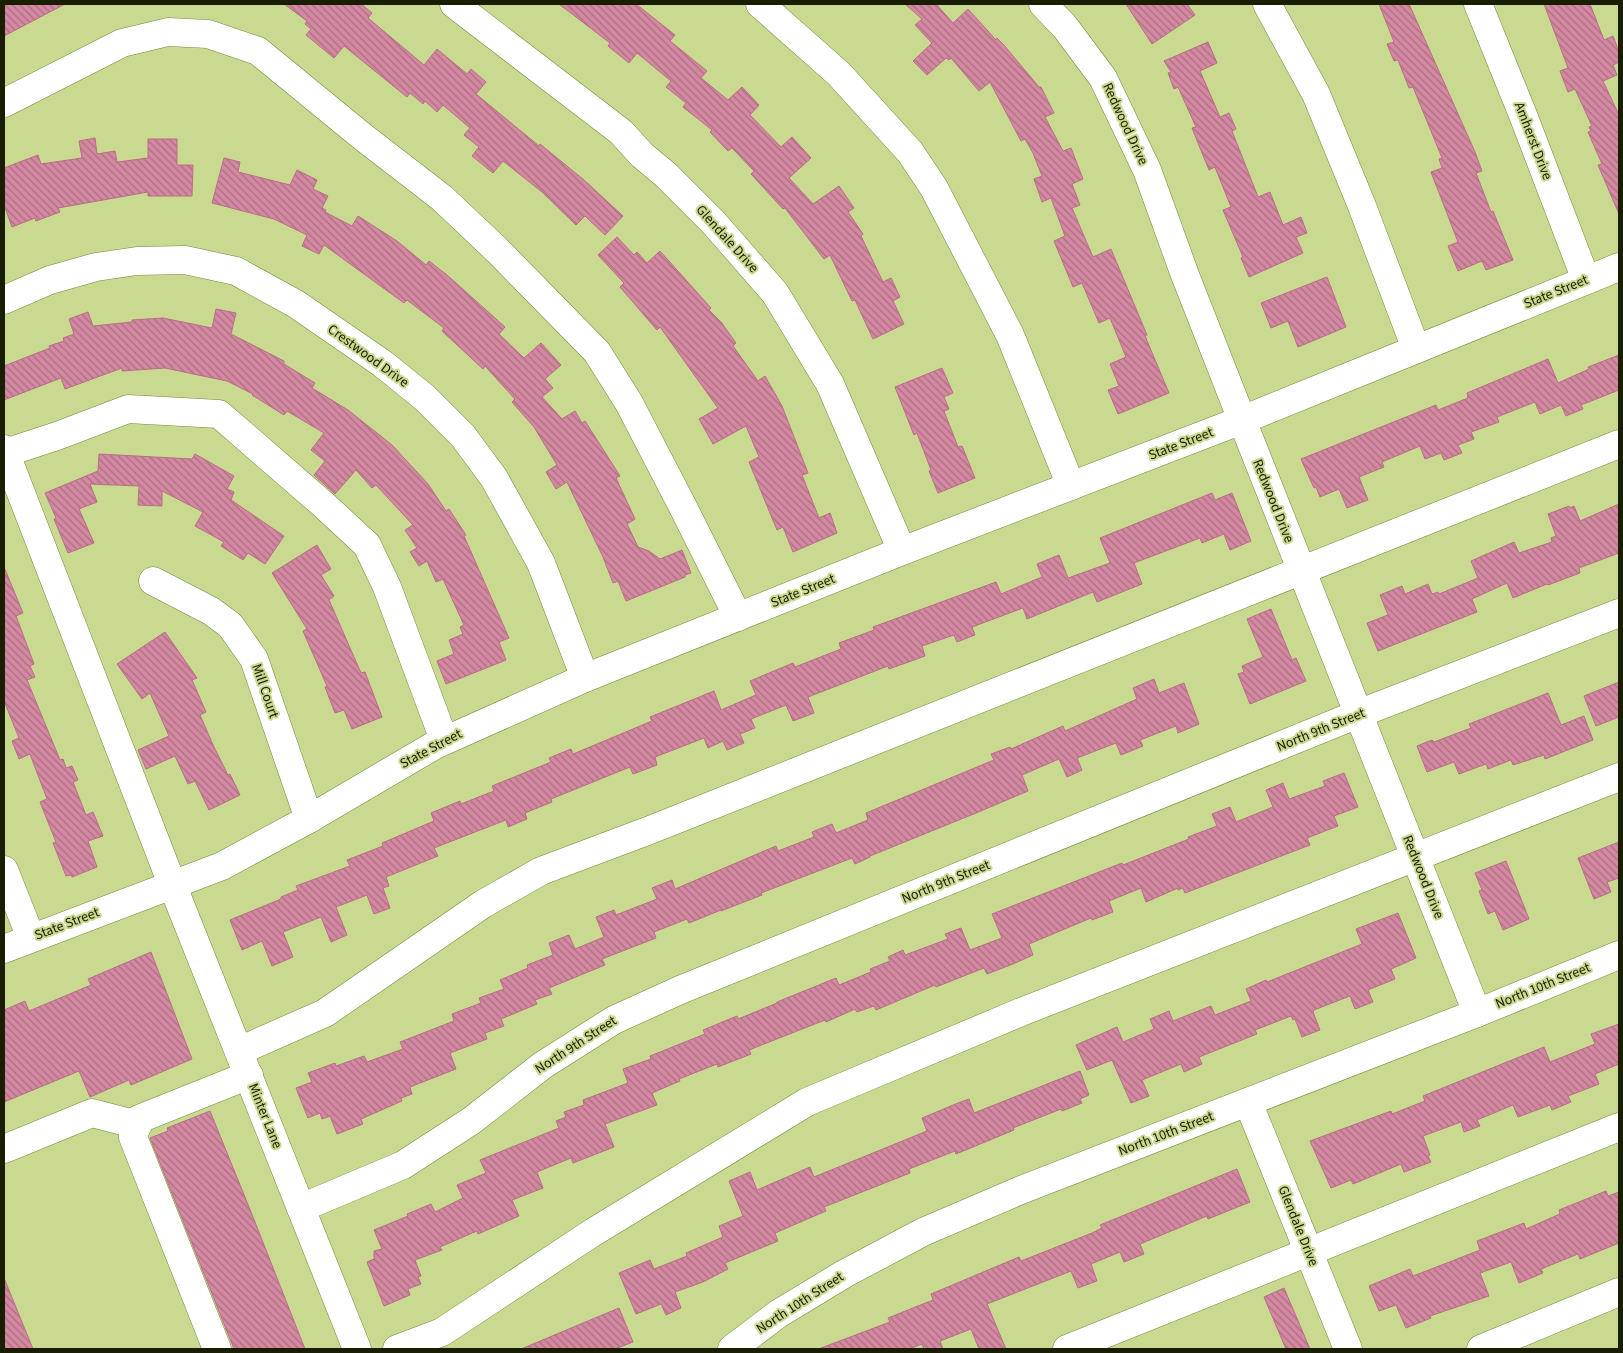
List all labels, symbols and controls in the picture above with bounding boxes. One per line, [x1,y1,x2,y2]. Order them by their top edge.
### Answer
street label: Redwood Drive [1097,80,1153,168]
street label: Amherst Drive [1509,99,1557,183]
street label: Glendale Drive [691,201,763,277]
street label: State Street [1521,270,1591,314]
street label: Crestwood Drive [323,320,413,392]
street label: State Street [1146,422,1216,465]
street label: Redwood Drive [1247,456,1299,546]
street label: State Street [768,569,838,613]
street label: Mill Court [246,661,284,721]
street label: North 9th Street [1274,703,1368,757]
street label: State Street [396,724,466,774]
street label: Redwood Drive [1397,832,1449,922]
street label: North 9th Street [899,855,993,909]
street label: State Street [32,902,102,945]
street label: North 10th Street [1493,958,1594,1014]
street label: North 9th Street [531,1011,621,1079]
street label: Minter Lane [243,1080,287,1152]
street label: North 10th Street [1115,1107,1217,1161]
street label: Glendale Drive [1273,1183,1323,1269]
street label: North 10th Street [752,1267,848,1339]

